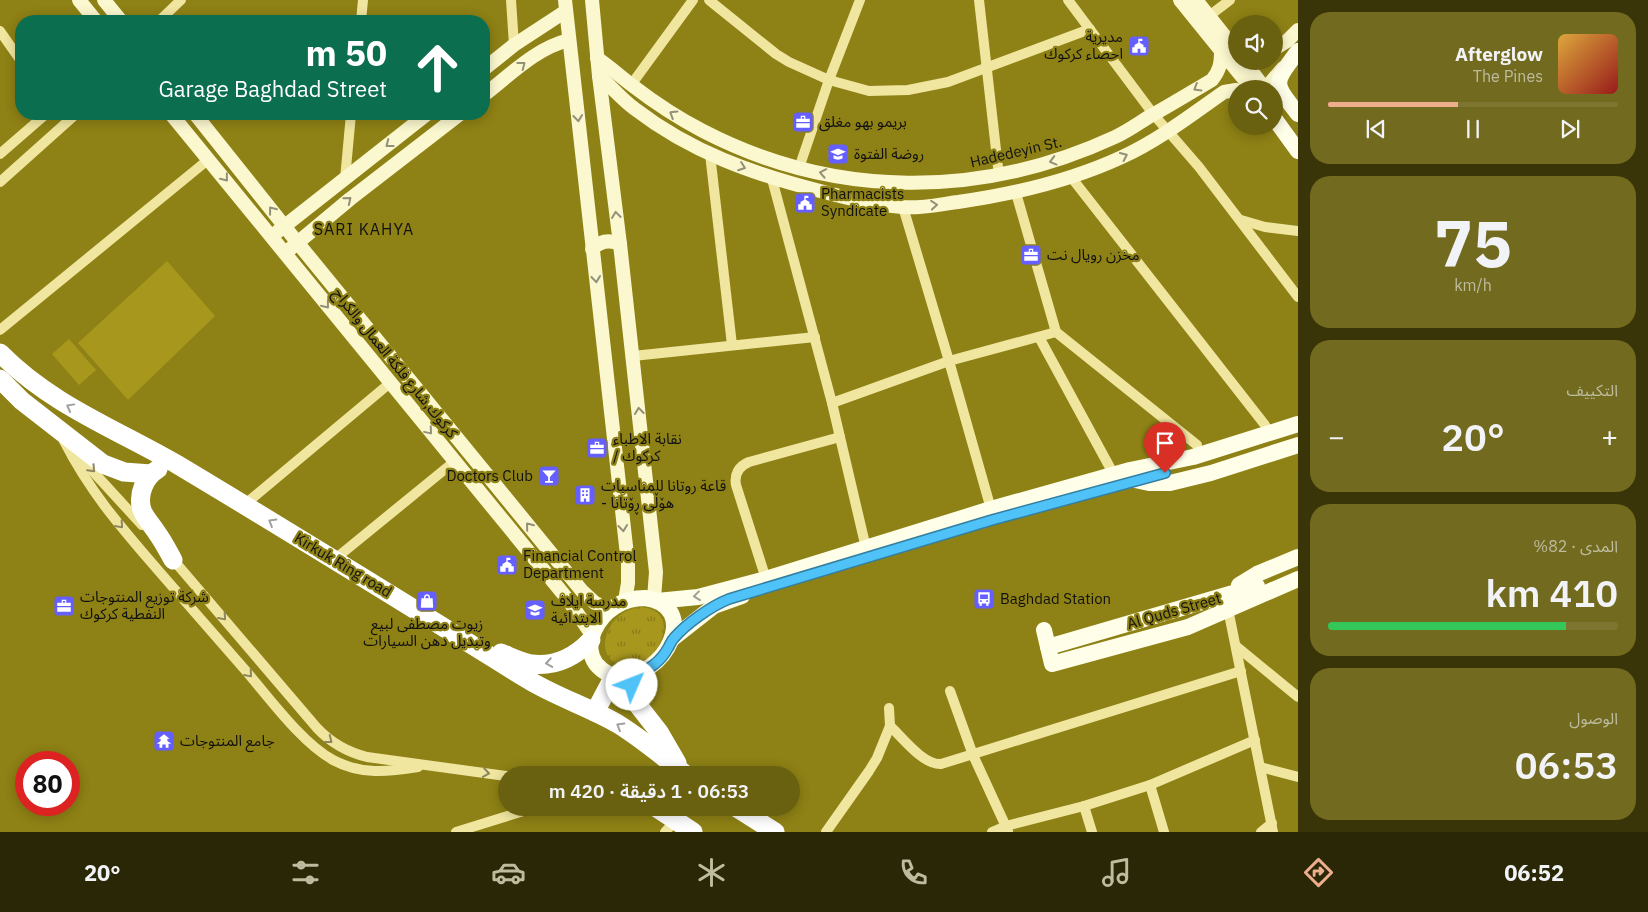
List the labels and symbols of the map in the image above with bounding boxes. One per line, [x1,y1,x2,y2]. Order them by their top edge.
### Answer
place label: مديرية احصاء كركوك [1044,27,1123,63]
public building icon: مديرية احصاء كركوك [1127,34,1151,58]
one-way arrow [516,63,525,71]
one-way arrow [1194,82,1203,92]
office icon: بريمو بهو مغلق [791,110,815,134]
one-way arrow [670,111,679,120]
place label: بريمو بهو مغلق [819,112,907,132]
one-way arrow [572,114,583,122]
street label: Hadedeyin St. [968,132,1064,171]
one-way arrow [385,138,395,147]
school or university icon: روضة الفتوة [826,142,850,166]
place label: روضة الفتوة [854,144,924,163]
one-way arrow [1119,151,1128,162]
one-way arrow [1049,156,1057,166]
one-way arrow [737,161,745,171]
one-way arrow [819,169,828,179]
one-way arrow [219,173,228,182]
place label: Pharmacists Syndicate [821,184,904,220]
public building icon: Pharmacists Syndicate [793,191,817,215]
one-way arrow [342,198,351,206]
one-way arrow [930,199,938,210]
one-way arrow [269,207,277,216]
one-way arrow [611,211,622,219]
district label: SARI KAHYA [314,219,414,239]
office icon: مخزن رويال نت [1019,243,1043,267]
place label: مخزن رويال نت [1047,245,1140,264]
one-way arrow [590,276,601,284]
street label: كركوك,شارع فلكة العمال والكراج [327,284,462,444]
one-way arrow [321,299,329,308]
one-way arrow [66,403,75,413]
one-way arrow [634,407,645,415]
pin [1144,422,1186,473]
one-way arrow [424,425,432,434]
place label: نقابة الاطباء / كركوك [613,429,682,465]
office icon: نقابة الاطباء / كركوك [585,436,609,460]
one-way arrow [86,463,95,472]
bar icon: Doctors Club [537,464,561,488]
place label: Doctors Club [446,466,533,485]
place label: قاعة روتانا للمناسبات - هۆڵی ڕۆتانا [601,476,726,515]
building icon: قاعة روتانا للمناسبات - هۆڵی ڕۆتانا [573,483,597,507]
one-way arrow [269,518,278,528]
one-way arrow [114,519,122,528]
one-way arrow [527,523,535,532]
one-way arrow [617,524,628,532]
street label: Kirkuk Ring road [291,528,395,601]
place label: Financial Control Department [523,546,637,582]
public building icon: Financial Control Department [495,553,519,577]
place label: شركة توزيع المنتوجات النفطية كركوك [80,587,209,623]
bus stop icon: Baghdad Station [972,587,996,611]
street label: Al Quds Street [1125,588,1223,633]
shop icon: زيوت مصطفى لبيع وتبديل دهن السيارات [415,589,439,613]
place label: Baghdad Station [1000,589,1111,608]
one-way arrow [692,590,700,601]
place label: مدرسة ايلاف الابتدائية [551,591,626,627]
office icon: شركة توزيع المنتوجات النفطية كركوك [52,594,76,618]
school or university icon: مدرسة ايلاف الابتدائية [523,598,547,622]
one-way arrow [217,612,226,621]
place label: زيوت مصطفى لبيع وتبديل دهن السيارات [363,614,491,650]
one-way arrow [545,657,553,668]
position arrow [605,658,657,710]
one-way arrow [243,669,252,678]
one-way arrow [617,722,626,732]
temple icon: جامع المنتوجات [152,729,176,753]
place label: جامع المنتوجات [180,731,275,753]
one-way arrow [323,734,332,742]
speed limit sign: 80 [15,751,80,816]
one-way arrow [483,767,491,778]

